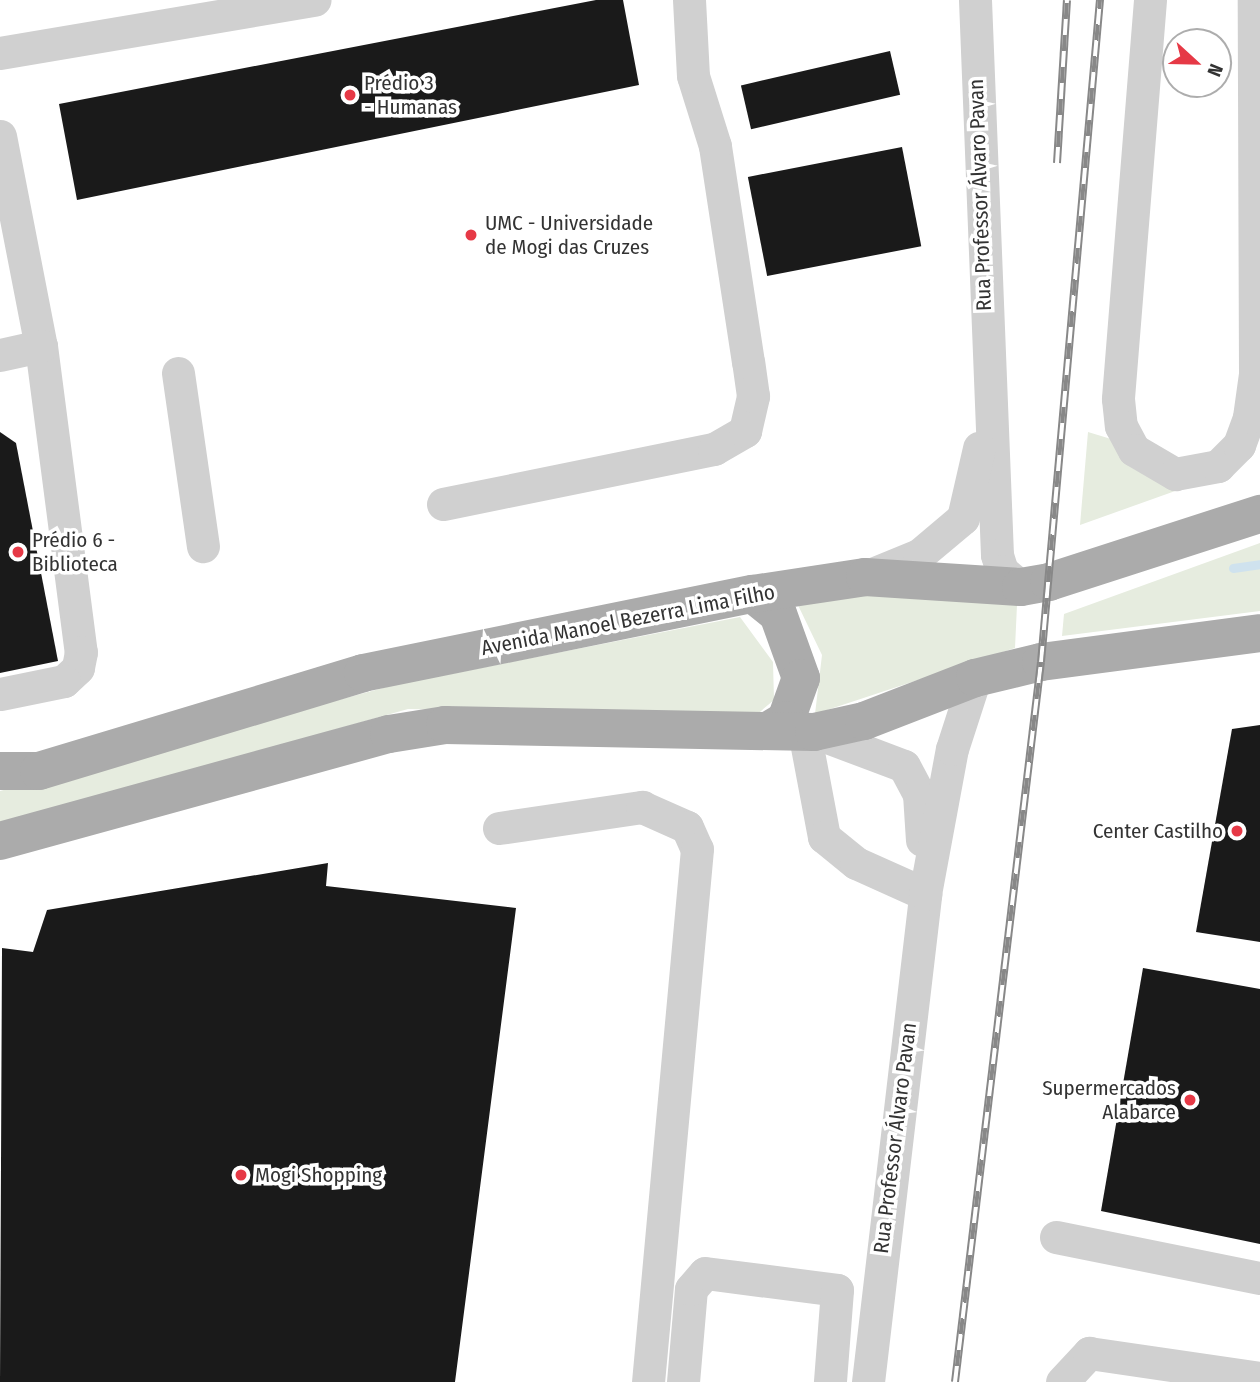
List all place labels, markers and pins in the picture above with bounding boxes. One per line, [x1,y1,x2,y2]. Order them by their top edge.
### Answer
place label: Prédio 3 - Humanas [364,70,457,120]
marker: Prédio 3 - Humanas [342,87,358,103]
place label: UMC - Universidade de Mogi das Cruzes [485,210,653,260]
marker: UMC - Universidade de Mogi das Cruzes [463,227,479,243]
place label: Prédio 6 - Biblioteca [32,527,118,577]
marker: Prédio 6 - Biblioteca [10,544,26,560]
place label: Center Castilho [1093,818,1223,844]
marker: Center Castilho [1229,823,1245,839]
place label: Supermercados Alabarce [1042,1075,1176,1125]
marker: Supermercados Alabarce [1182,1092,1198,1108]
place label: Mogi Shopping [255,1162,382,1188]
marker: Mogi Shopping [233,1167,249,1183]

